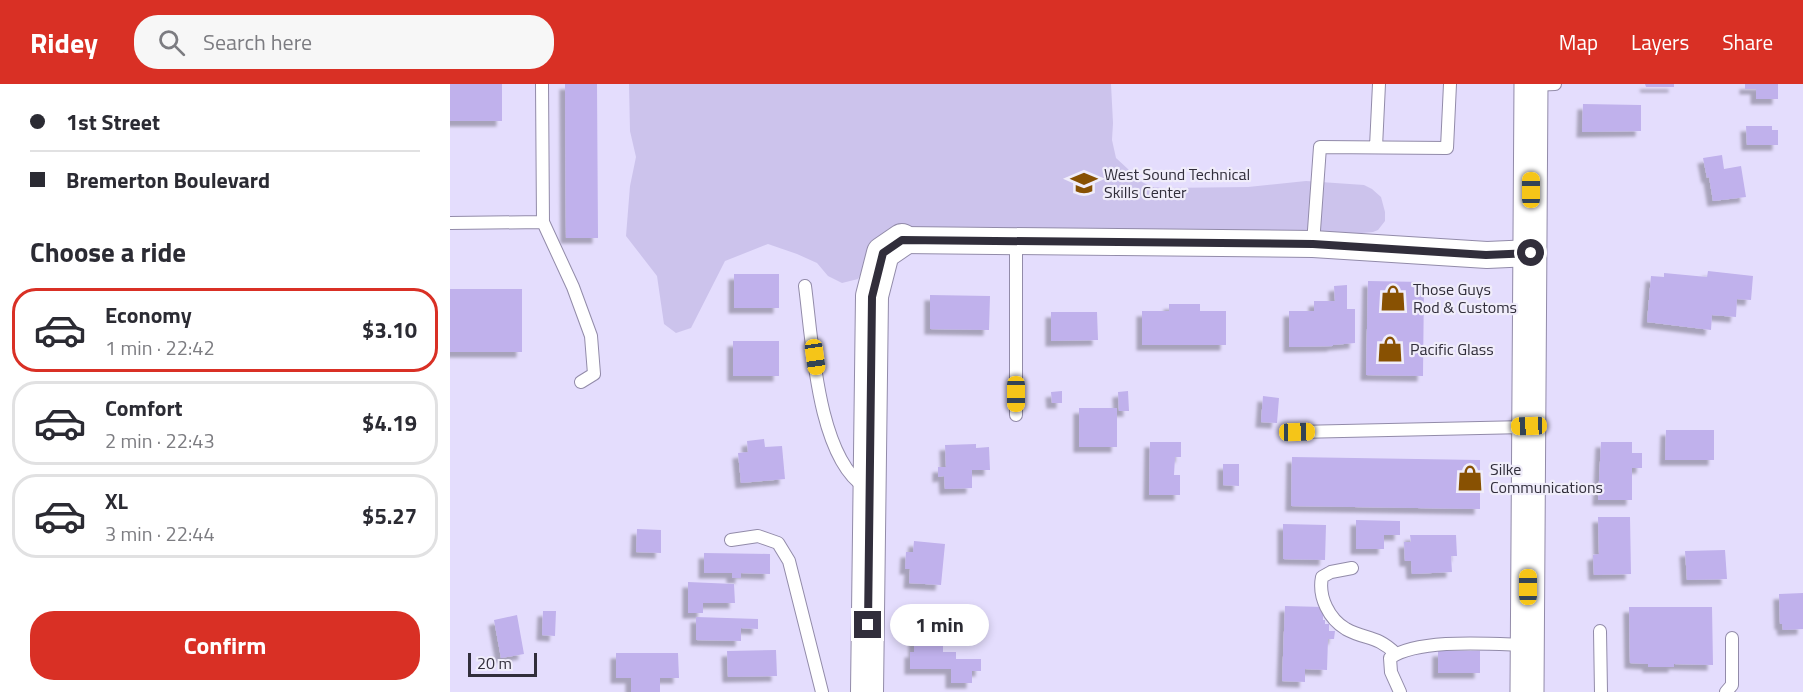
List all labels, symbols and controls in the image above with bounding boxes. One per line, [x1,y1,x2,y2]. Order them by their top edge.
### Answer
search box [134,15,554,69]
text: Ridey [30,21,98,64]
text: Search here [203,25,312,59]
icon: search [155,26,188,59]
text: Map [1559,26,1598,58]
text: Layers [1631,26,1689,58]
text: Share [1722,26,1773,58]
text: 1st Street [66,105,160,139]
place label: West Sound Technical Skills Center [1104,162,1250,204]
text: Bremerton Boulevard [66,163,270,197]
school or university icon: West Sound Technical Skills Center [1069,168,1099,198]
car [1522,172,1540,208]
text: Choose a ride [30,231,186,272]
route start [1517,239,1544,266]
place label: Those Guys Rod & Customs [1413,277,1517,319]
shop icon: Those Guys Rod & Customs [1378,283,1408,313]
text: Economy [105,298,192,332]
icon: car [33,303,87,357]
text: $3.10 [362,313,417,347]
text: 1 min · 22:42 [105,332,215,363]
shop icon: Pacific Glass [1375,334,1405,364]
place label: Pacific Glass [1410,337,1494,361]
car [804,338,826,376]
car [1007,376,1025,412]
text: Comfort [105,391,183,425]
icon: car [33,396,87,450]
text: $4.19 [362,406,417,440]
car [1511,416,1547,436]
car [1279,423,1315,441]
text: 2 min · 22:43 [105,425,215,456]
place label: Silke Communications [1490,457,1603,499]
shop icon: Silke Communications [1455,463,1485,493]
text: XL [105,484,128,518]
icon: car [33,489,87,543]
text: $5.27 [362,499,417,533]
text: 3 min · 22:44 [105,518,215,549]
car [1519,569,1537,605]
callout: 1 min [889,604,988,646]
text: 1 min [915,609,964,640]
button: Confirm [30,611,420,680]
route end [854,611,881,638]
scale bar [468,650,537,678]
text: 20 m [477,651,512,675]

